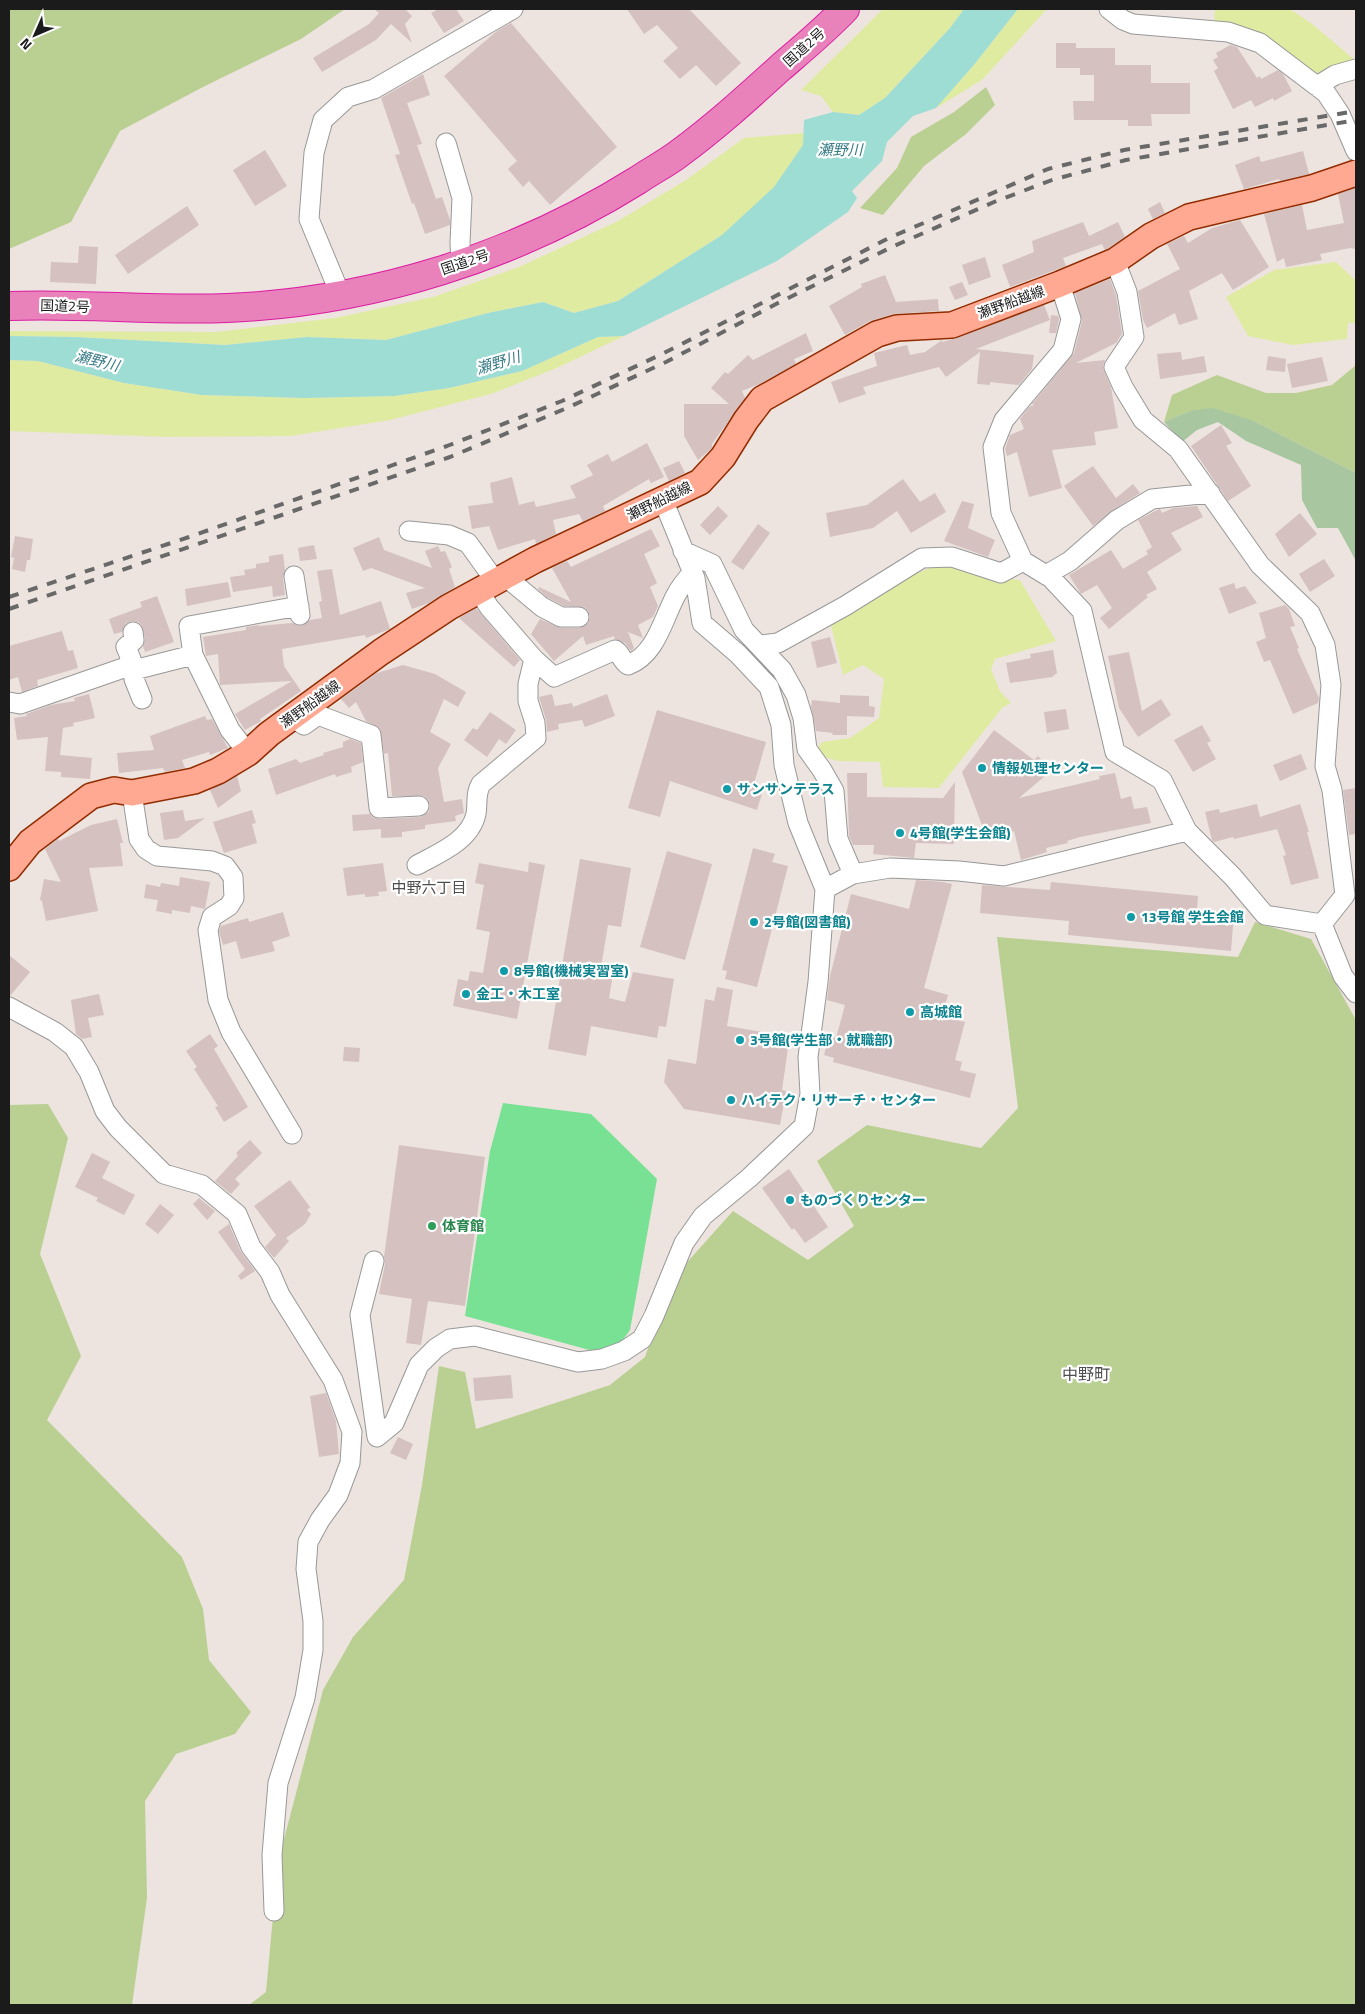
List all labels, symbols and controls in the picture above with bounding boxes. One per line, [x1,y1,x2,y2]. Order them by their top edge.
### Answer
north arrow [10,10,60,60]
street label: 国道2号 [778,22,829,71]
text: N [15,34,36,55]
water label: 瀬野川 [817,138,864,161]
street label: 国道2号 [438,243,492,280]
street label: 瀬野船越線 [974,280,1047,323]
street label: 国道2号 [40,294,90,317]
water label: 瀬野川 [72,344,124,378]
water label: 瀬野川 [473,344,525,380]
street label: 瀬野船越線 [623,476,695,525]
street label: 瀬野船越線 [275,675,344,733]
place label: 情報処理センター [992,757,1104,778]
marker: 情報処理センター [976,762,988,774]
place label: サンサンテラス [737,778,835,799]
marker: サンサンテラス [721,783,733,795]
place label: 4号館(学生会館) [910,822,1010,843]
marker: 4号館(学生会館) [894,827,906,839]
district label: 中野六丁目 [391,876,467,899]
place label: 13号館 学生会館 [1141,906,1244,927]
place label: 2号館(図書館) [764,911,850,932]
marker: 13号館 学生会館 [1125,911,1137,923]
marker: 2号館(図書館) [748,916,760,928]
place label: 8号館(機械実習室) [514,960,628,981]
marker: 8号館(機械実習室) [498,965,510,977]
place label: 金工・木工室 [476,983,560,1004]
marker: 金工・木工室 [460,988,472,1000]
place label: 高城館 [920,1001,962,1022]
marker: 高城館 [904,1006,916,1018]
place label: 3号館(学生部・就職部) [750,1029,892,1050]
marker: 3号館(学生部・就職部) [734,1034,746,1046]
place label: ハイテク・リサーチ・センター [741,1089,936,1110]
marker: ハイテク・リサーチ・センター [725,1094,737,1106]
place label: ものづくりセンター [800,1189,926,1210]
marker: ものづくりセンター [784,1194,796,1206]
place label: 体育館 [442,1215,484,1236]
marker: 体育館 [426,1220,438,1232]
district label: 中野町 [1062,1362,1110,1386]

